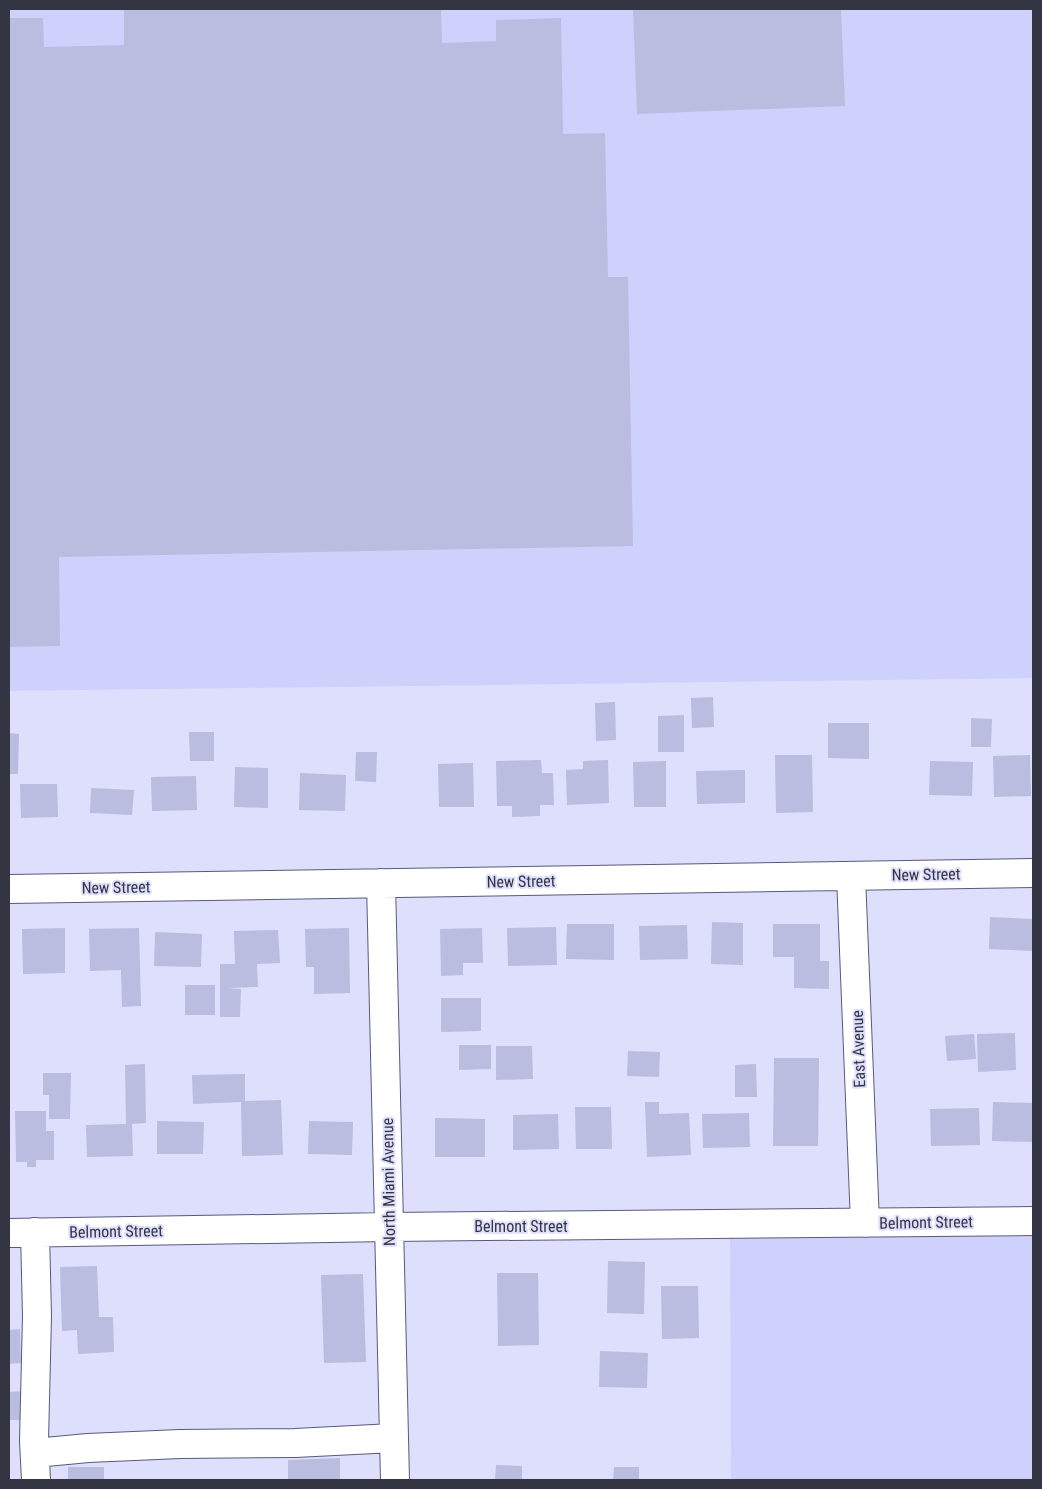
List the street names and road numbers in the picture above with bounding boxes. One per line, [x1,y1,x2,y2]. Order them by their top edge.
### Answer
street label: New Street [891,864,961,885]
street label: New Street [486,871,556,892]
street label: New Street [81,877,151,898]
street label: East Avenue [848,1010,869,1088]
street label: North Miami Avenue [378,1118,399,1246]
street label: Belmont Street [879,1212,973,1233]
street label: Belmont Street [474,1217,568,1236]
street label: Belmont Street [69,1221,163,1242]

